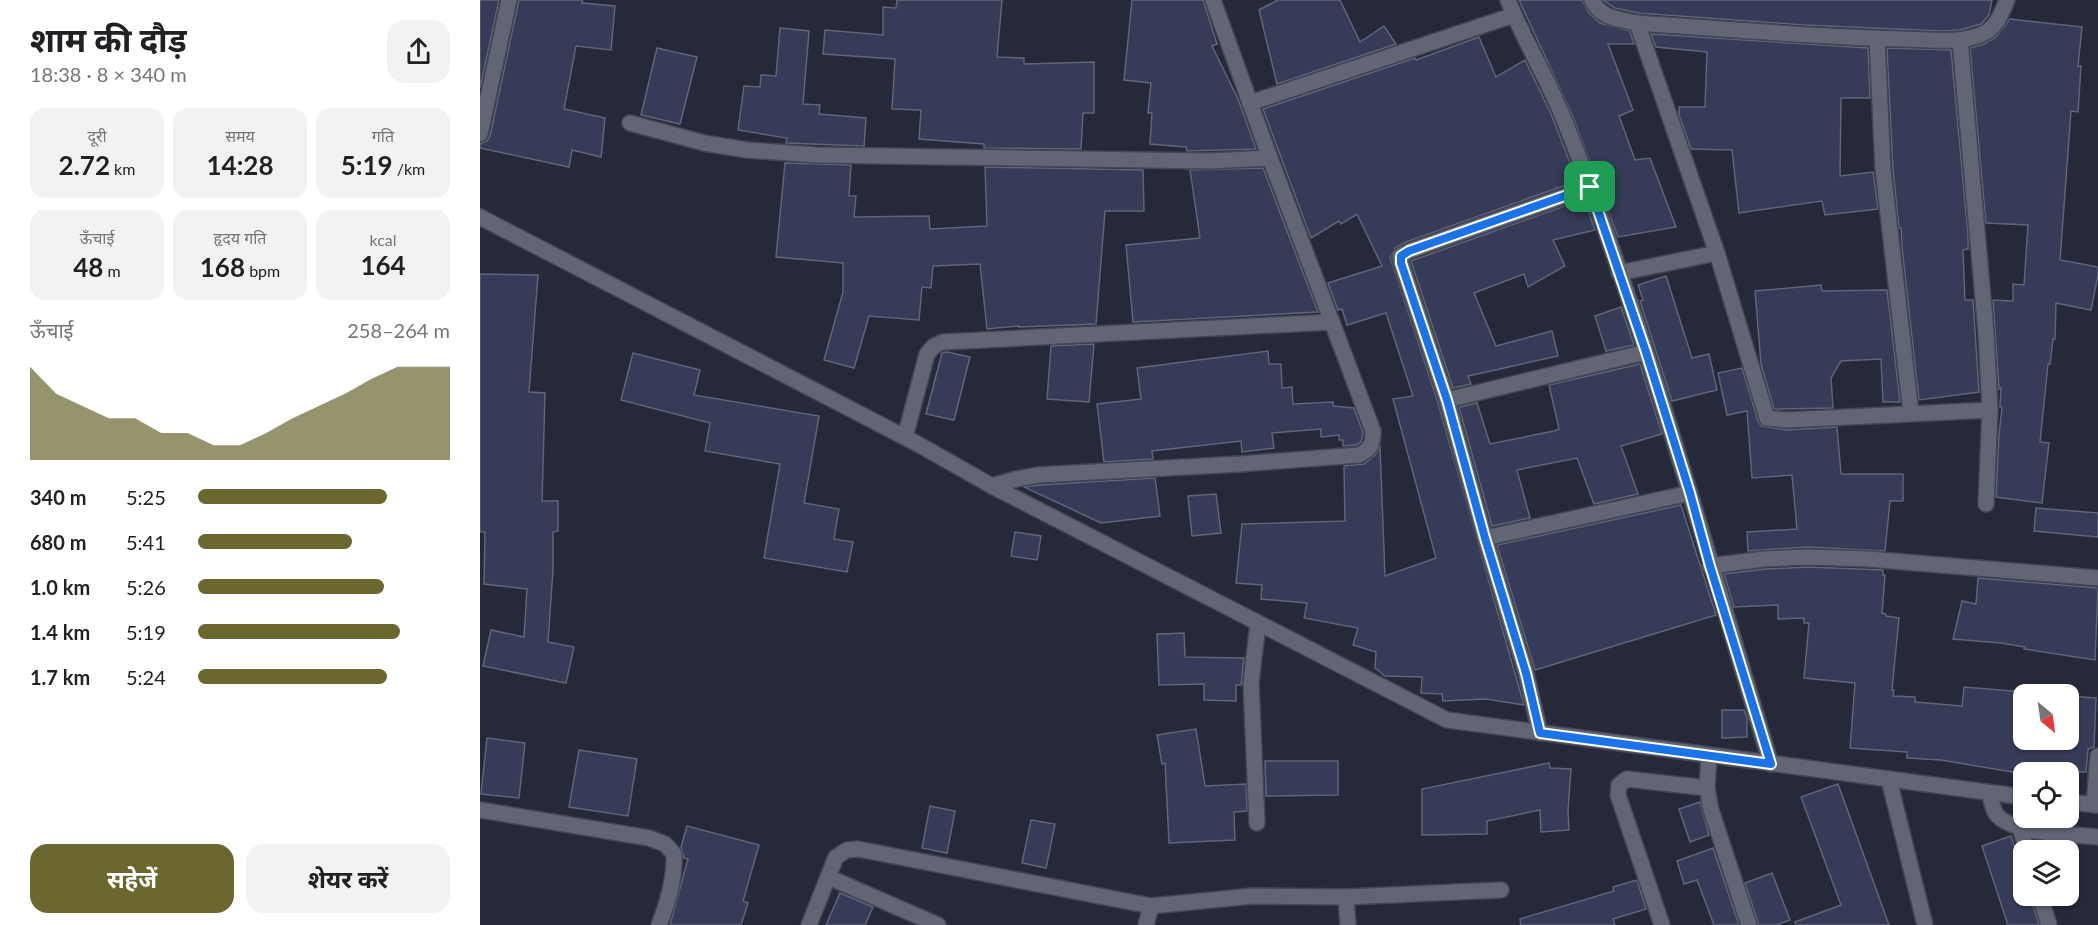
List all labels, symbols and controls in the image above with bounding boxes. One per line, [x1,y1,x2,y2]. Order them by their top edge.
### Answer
text: शाम की दौड़ [30,19,186,59]
button: share [387,20,450,83]
text: 18:38 · 8 × 340 m [30,62,187,86]
text: दूरी [87,126,107,145]
text: समय [225,126,255,145]
text: गति [372,126,394,145]
text: 2.72 [59,149,110,181]
text: 14:28 [206,149,274,181]
text: 5:19 [341,149,393,181]
text: km [110,159,135,178]
text: /km [393,159,425,178]
pin [1564,161,1615,212]
icon: arrive [1573,170,1606,203]
text: ऊँचाई [80,228,114,247]
text: हृदय गति [214,228,266,247]
text: kcal [369,230,397,249]
text: 164 [360,249,406,281]
text: 48 [73,251,103,283]
text: 168 [200,251,245,283]
text: m [103,261,121,280]
text: bpm [245,261,280,280]
text: ऊँचाई [30,318,73,342]
text: 258–264 m [347,318,450,342]
text: 340 m [30,485,86,509]
text: 5:25 [126,485,166,509]
text: 680 m [30,530,86,554]
text: 5:41 [126,530,166,554]
text: 1.0 km [30,575,90,599]
text: 5:26 [126,575,166,599]
text: 1.4 km [30,620,90,644]
text: 5:19 [126,620,166,644]
text: 1.7 km [30,665,90,689]
text: 5:24 [126,665,166,689]
north arrow [2013,684,2079,750]
map controls [2013,684,2079,906]
button: locate [2013,762,2079,828]
button: layers [2013,840,2079,906]
button: सहेजें [30,844,234,913]
button: शेयर करें [246,844,450,913]

